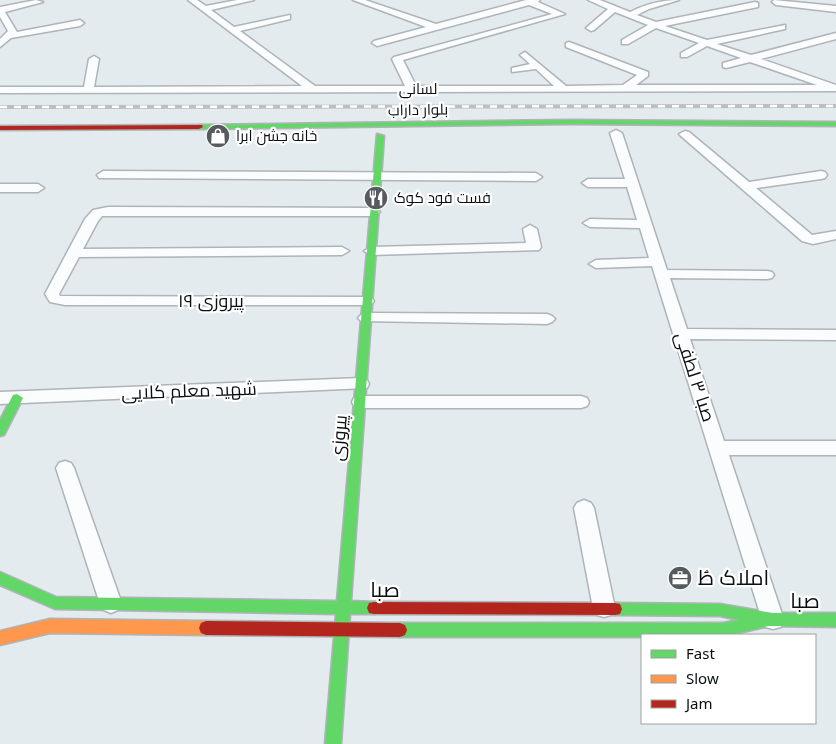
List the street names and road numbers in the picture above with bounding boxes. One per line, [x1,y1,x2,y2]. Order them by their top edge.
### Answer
street label: لسانی [399,78,437,99]
street label: بلوار داراب [388,98,448,120]
street label: پیروزی ۱۹ [178,288,244,313]
street label: صبا ۳ لطفی [670,329,722,425]
street label: شهید معلم کلایی [121,376,257,405]
street label: پیروزی [324,414,353,462]
street label: صبا [370,575,400,603]
street label: صبا [790,586,820,614]

